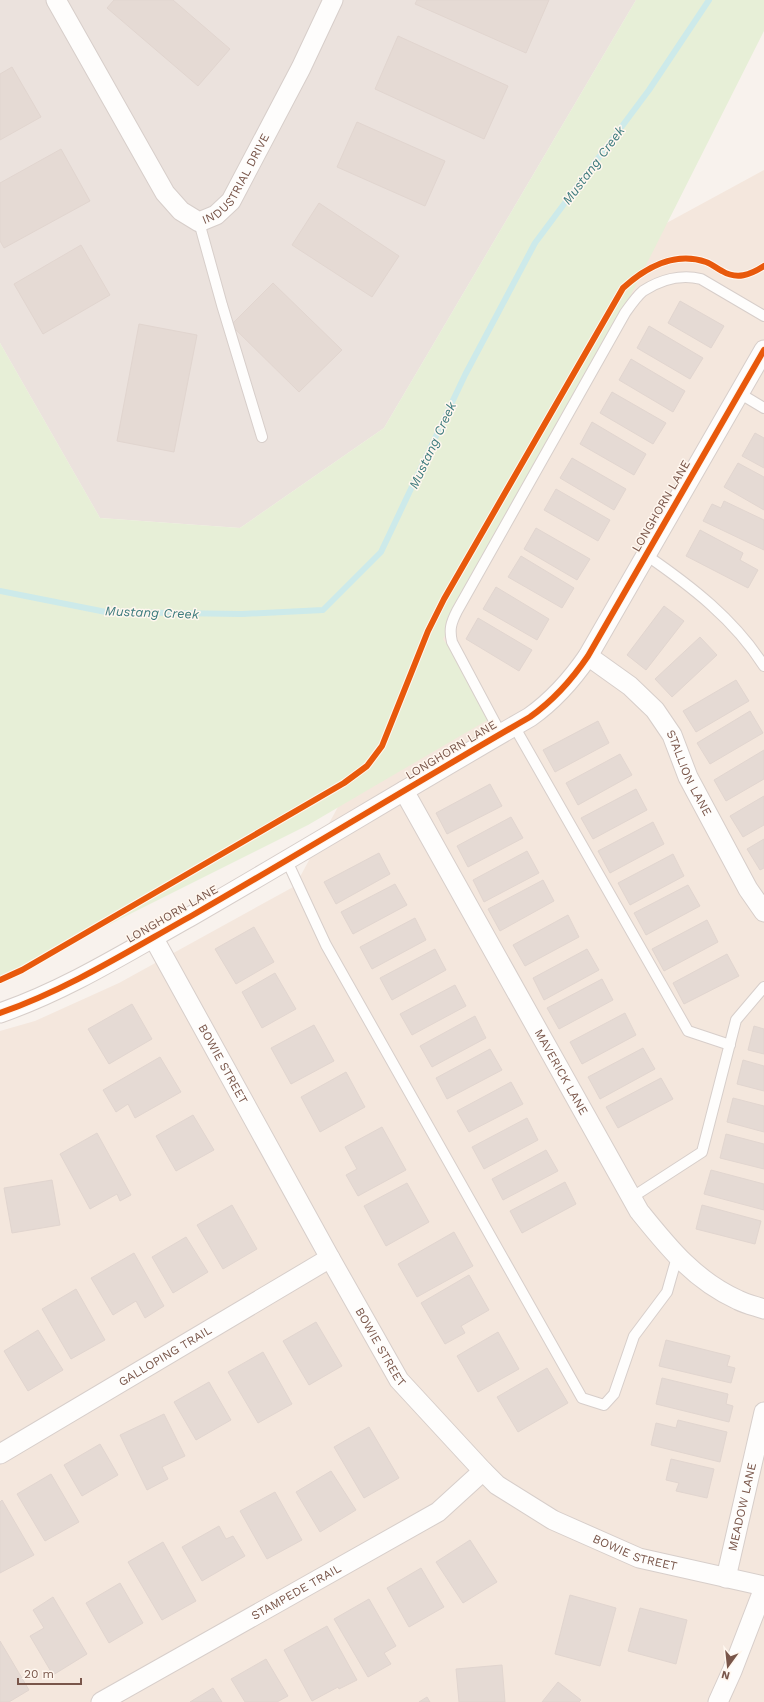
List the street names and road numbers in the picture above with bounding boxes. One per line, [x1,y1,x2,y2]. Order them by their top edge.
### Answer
street label: INDUSTRIAL DRIVE [200,131,272,227]
street label: LONGHORN LANE [629,457,693,554]
street label: LONGHORN LANE [403,717,499,783]
street label: STALLION LANE [663,727,715,818]
street label: LONGHORN LANE [124,882,221,946]
street label: BOWIE STREET [195,1022,251,1106]
street label: MAVERICK LANE [532,1027,591,1118]
street label: BOWIE STREET [352,1305,409,1390]
street label: GALLOPING TRAIL [116,1323,214,1389]
street label: MEADOW LANE [725,1461,759,1552]
street label: BOWIE STREET [591,1531,679,1573]
street label: STAMPEDE TRAIL [249,1561,343,1623]

